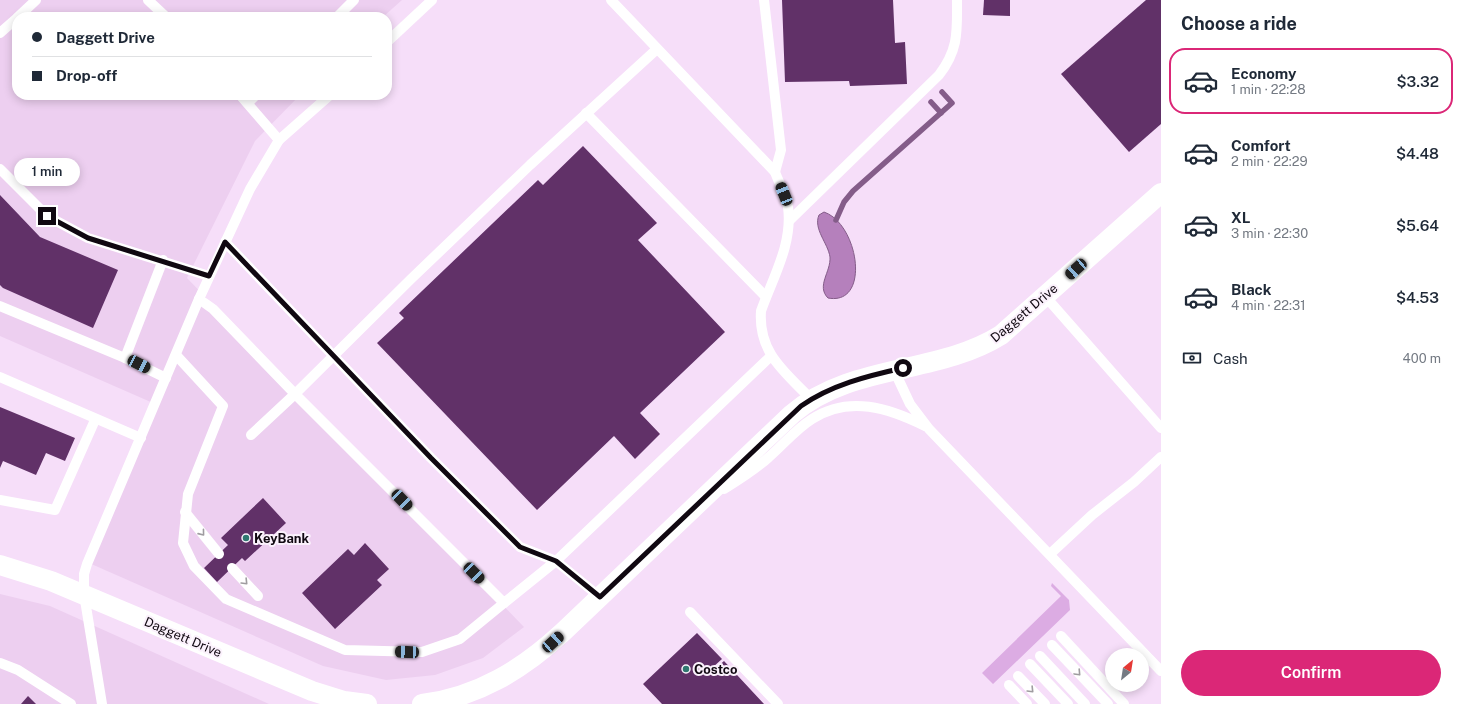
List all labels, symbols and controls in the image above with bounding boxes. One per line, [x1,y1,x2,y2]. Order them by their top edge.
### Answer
text: Choose a ride [1181,13,1297,34]
text: Daggett Drive [56,29,155,46]
icon: car [1183,63,1219,99]
text: Economy [1231,65,1296,82]
text: Drop-off [56,67,117,84]
text: $3.32 [1396,73,1439,90]
text: 1 min · 22:28 [1231,82,1306,97]
icon: car [1183,135,1219,171]
text: Comfort [1231,137,1291,154]
text: $4.48 [1396,145,1439,162]
text: 2 min · 22:29 [1231,154,1308,169]
callout: 1 min [14,158,80,186]
text: 1 min [32,164,62,179]
car [774,181,794,207]
route end [38,207,56,225]
icon: car [1183,207,1219,243]
text: XL [1231,209,1250,226]
text: $5.64 [1396,217,1439,234]
text: 3 min · 22:30 [1231,226,1308,241]
car [1063,257,1089,281]
icon: car [1183,279,1219,315]
street label: Daggett Drive [987,281,1061,345]
text: Black [1231,281,1271,298]
text: $4.53 [1396,289,1439,306]
text: 4 min · 22:31 [1231,298,1306,313]
icon: cash [1181,347,1203,369]
text: Cash [1213,350,1248,367]
text: 400 m [1403,351,1441,366]
car [126,353,152,375]
route start [894,359,912,377]
car [389,487,415,513]
one-way arrow [197,529,204,536]
place label: KeyBank [254,531,310,546]
marker: KeyBank [241,533,251,543]
car [461,560,487,586]
one-way arrow [240,577,248,585]
street label: Daggett Drive [142,614,224,660]
car [540,630,566,654]
car [395,646,419,658]
north arrow [1105,648,1149,692]
map controls [1105,648,1149,692]
button: Confirm [1181,650,1441,696]
place label: Costco [694,662,737,677]
marker: Costco [681,664,691,674]
one-way arrow [1074,668,1081,676]
one-way arrow [1026,685,1034,693]

